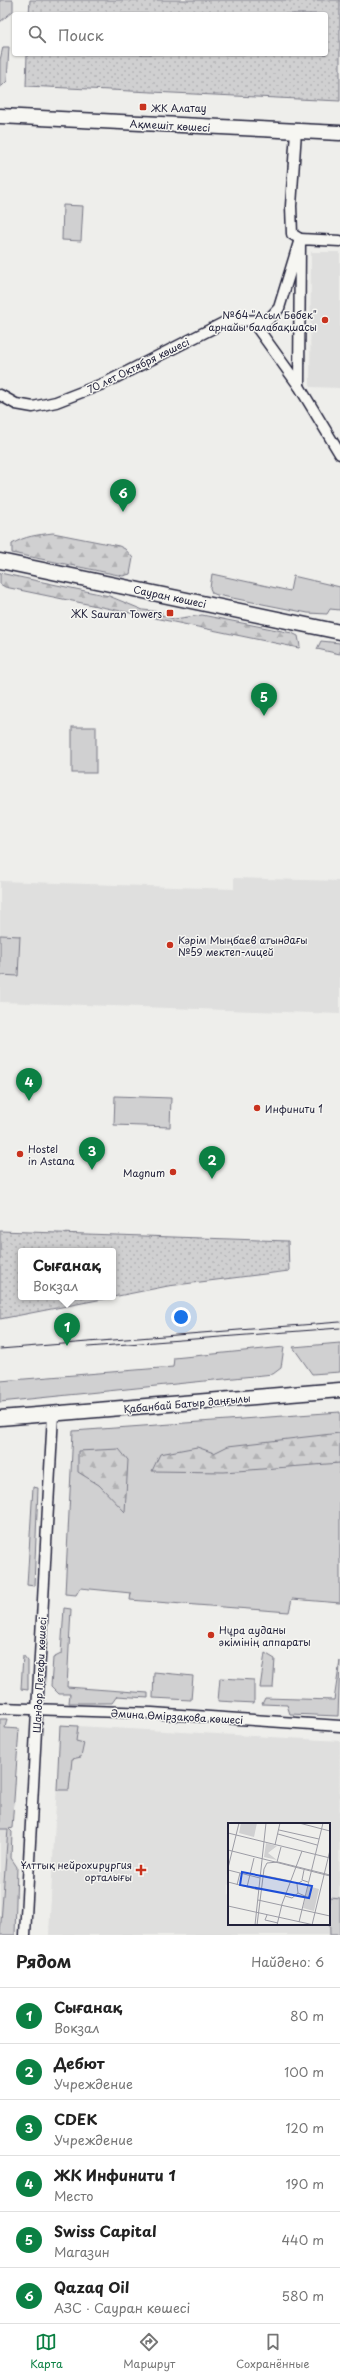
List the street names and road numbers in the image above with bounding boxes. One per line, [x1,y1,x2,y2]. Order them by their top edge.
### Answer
street label: Ақмешіт көшесі [129,115,211,135]
street label: 70 лет Октября көшесі [84,334,192,396]
street label: Сауран көшесі [132,581,208,611]
street label: Қабанбай Батыр даңғылы [123,1390,251,1416]
street label: Шандор Петефи көшесі [28,1616,50,1733]
street label: Әмина Өмірзақова көшесі [110,1705,244,1727]

